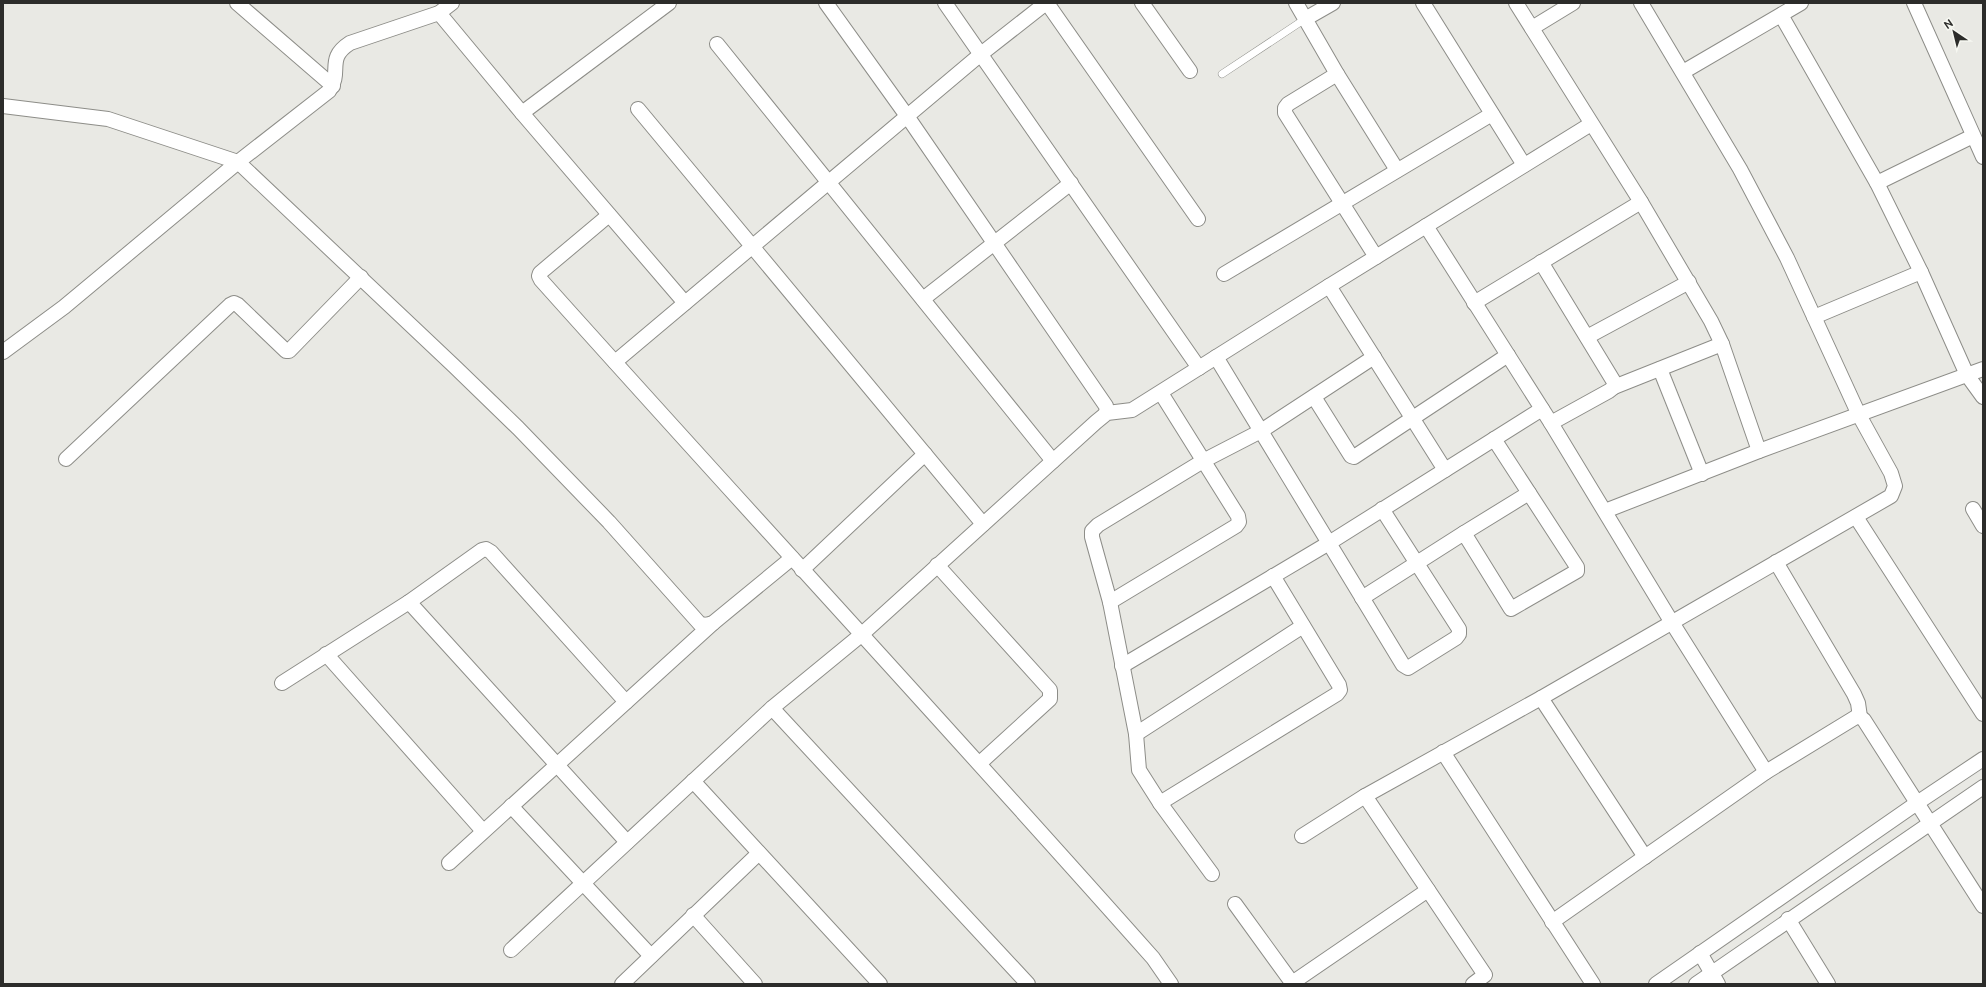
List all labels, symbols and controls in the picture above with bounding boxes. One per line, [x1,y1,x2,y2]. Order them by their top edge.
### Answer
north arrow [1934,12,1974,52]
text: N [1941,17,1955,31]

